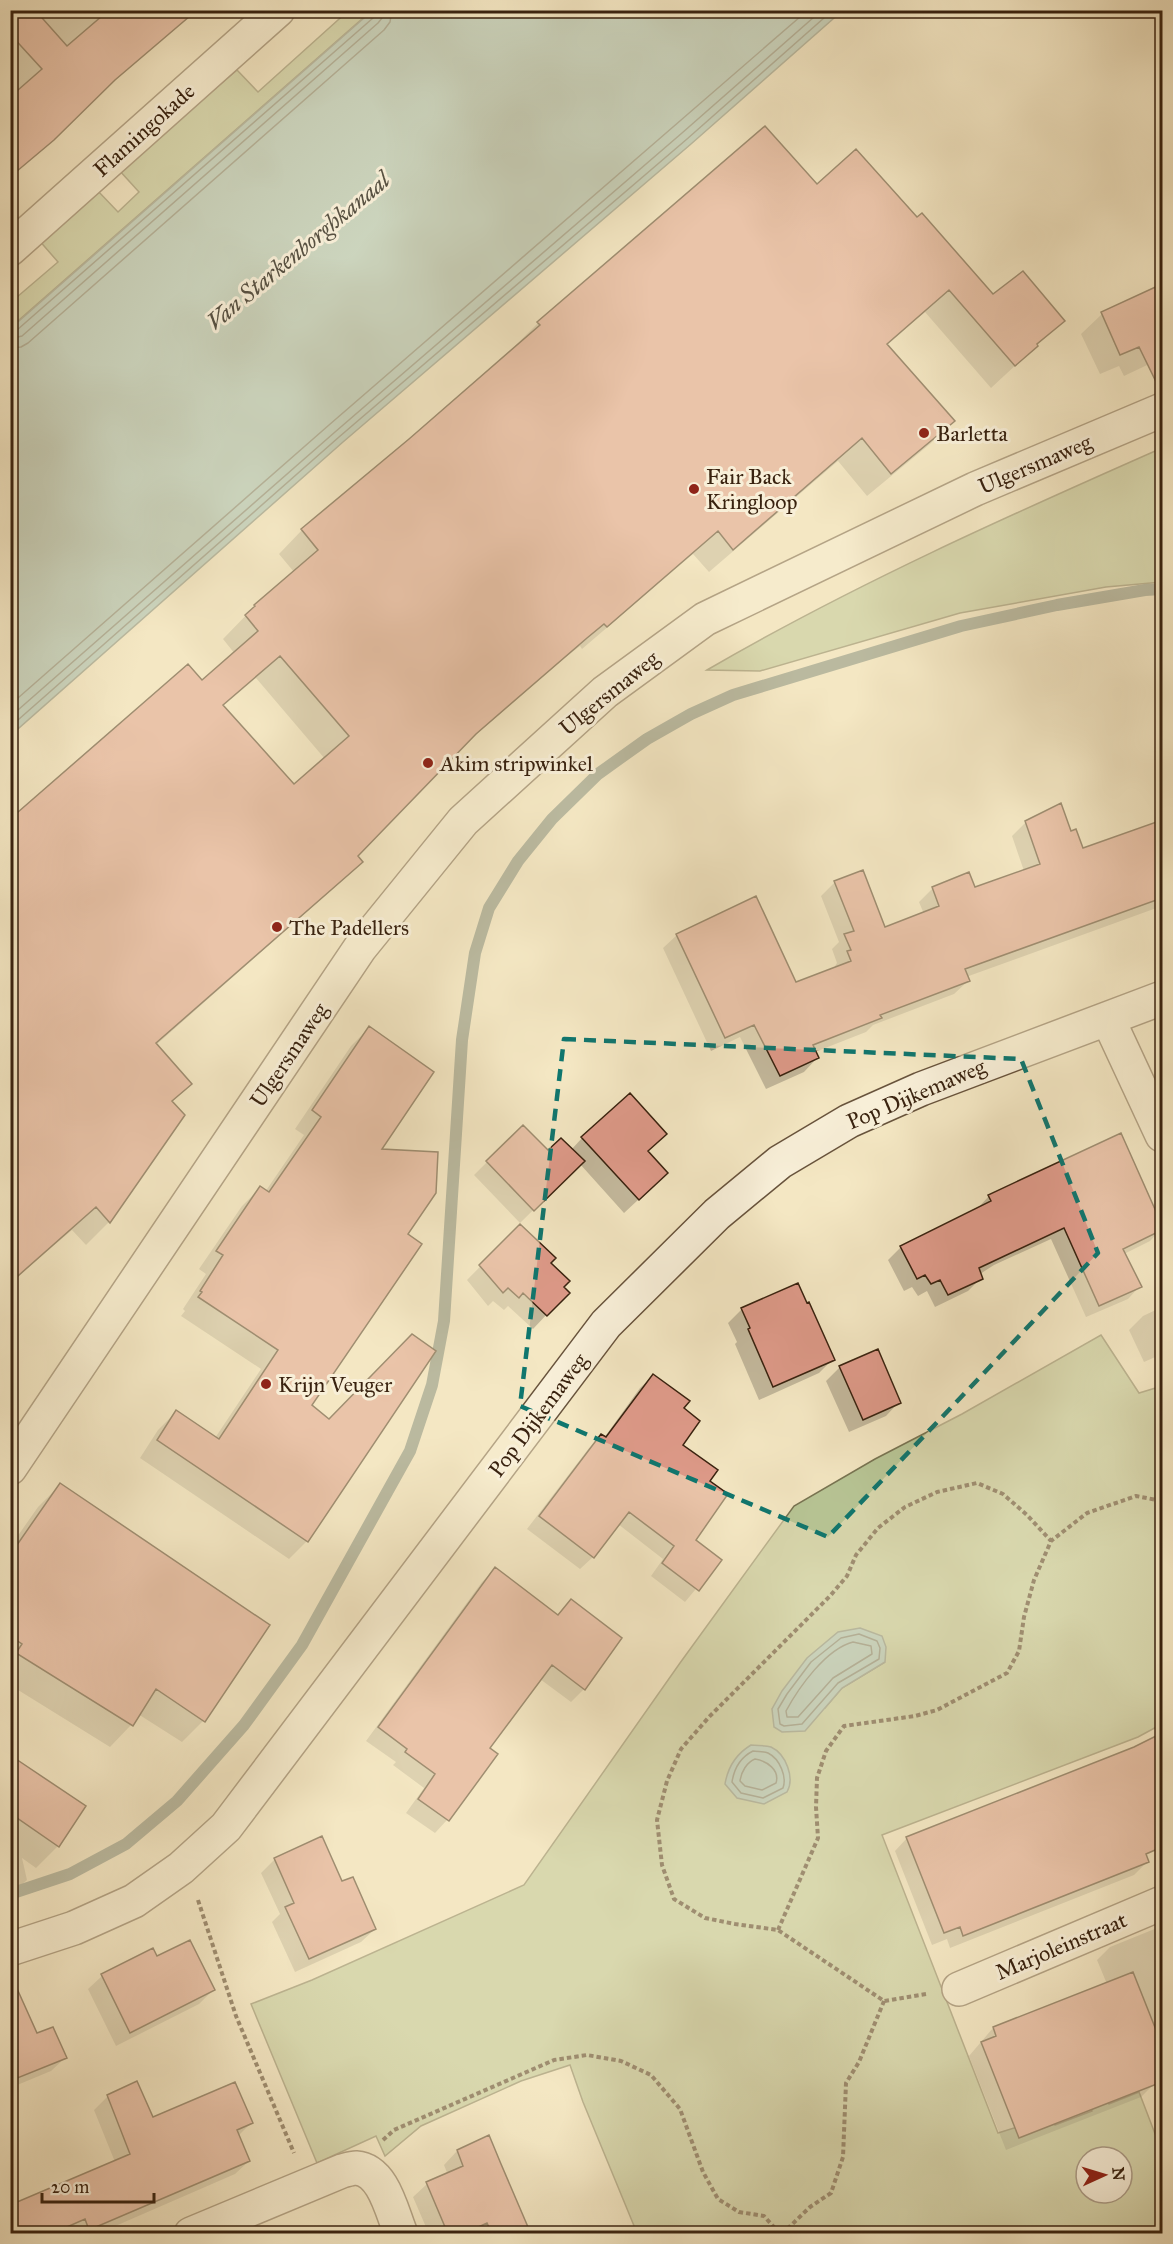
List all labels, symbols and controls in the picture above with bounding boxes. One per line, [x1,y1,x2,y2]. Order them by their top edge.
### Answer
street label: Flamingokade [88,77,200,183]
water label: Van Starkenborghkanaal [200,164,398,337]
place label: Barletta [936,420,1009,447]
marker: Barletta [917,426,931,440]
street label: Ulgersmaweg [974,428,1096,500]
place label: Fair Back Kringloop [706,463,797,515]
marker: Fair Back Kringloop [687,482,701,496]
street label: Ulgersmaweg [554,644,665,741]
place label: Akim stripwinkel [439,750,593,777]
marker: Akim stripwinkel [421,756,435,770]
place label: The Padellers [289,914,409,941]
marker: The Padellers [270,920,284,934]
street label: Ulgersmaweg [244,997,334,1112]
street label: Pop Dijkemaweg [842,1052,990,1135]
street label: Pop Dijkemaweg [483,1347,594,1482]
place label: Krijn Veuger [278,1371,393,1398]
marker: Krijn Veuger [259,1377,273,1391]
street label: Marjoleinstraat [991,1906,1131,1986]
north arrow [1074,2145,1134,2205]
scale bar [42,2166,154,2204]
text: N [1109,2167,1128,2182]
text: 20 m [51,2176,89,2198]

